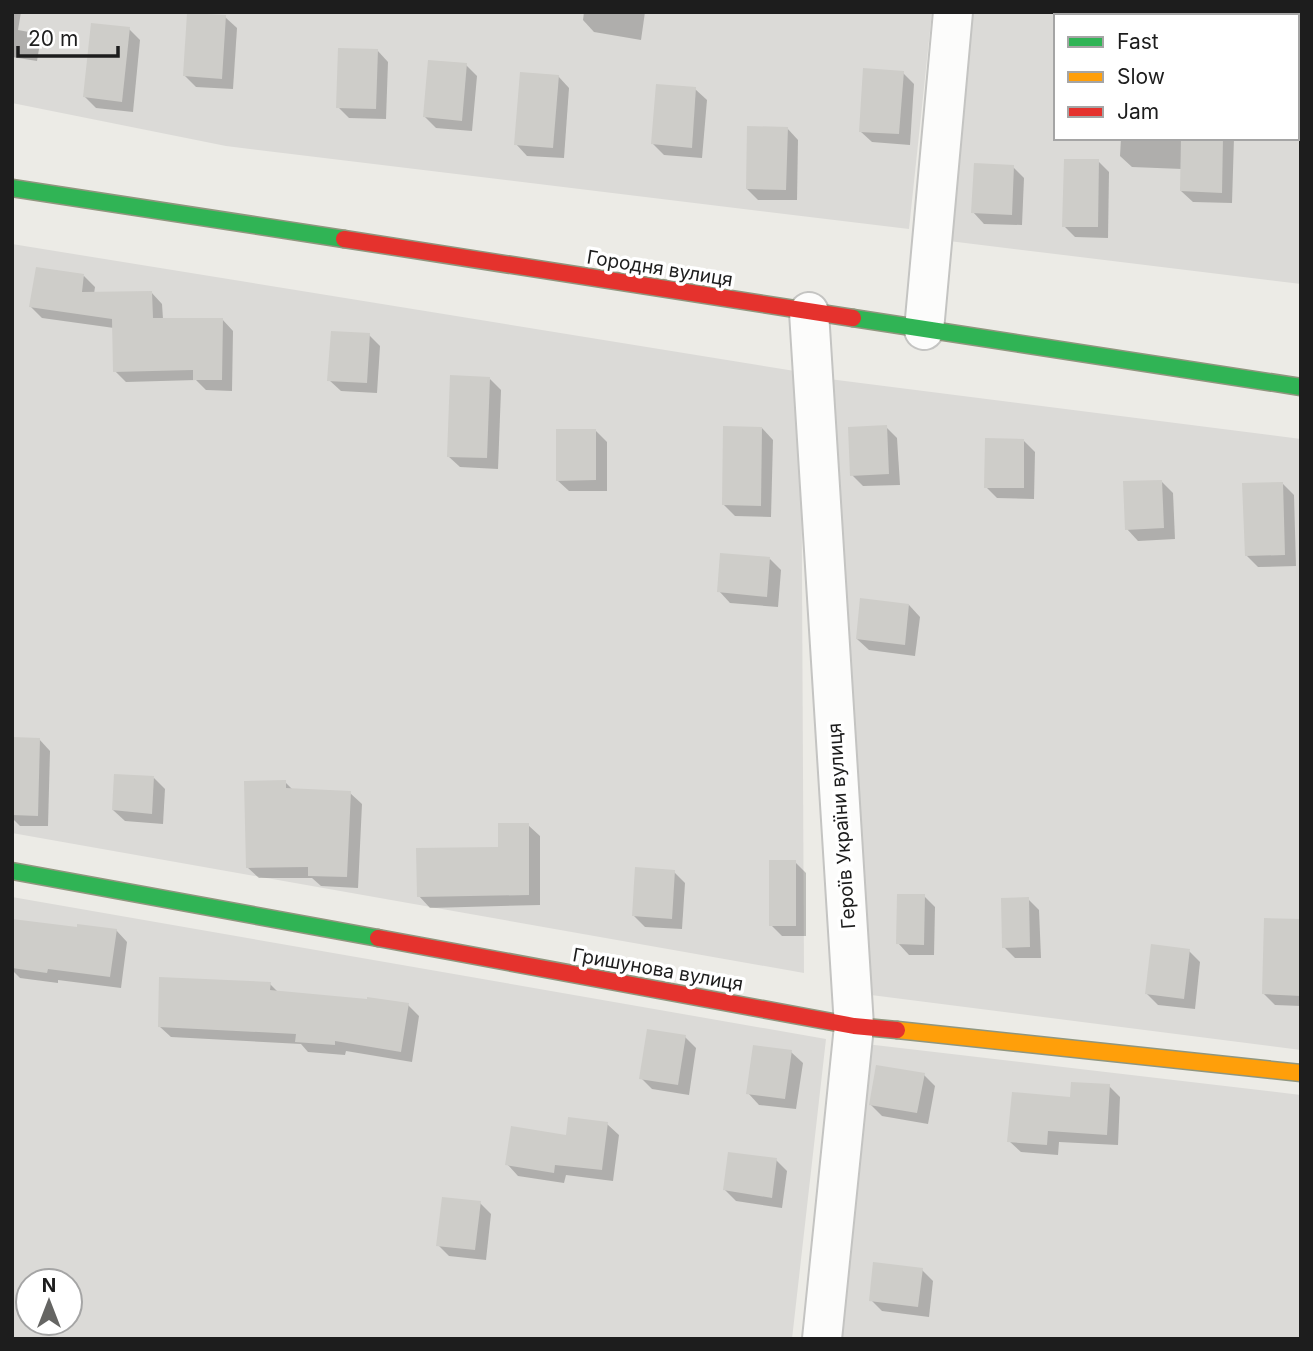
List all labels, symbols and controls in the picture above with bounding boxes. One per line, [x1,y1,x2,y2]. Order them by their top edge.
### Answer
scale bar [18,14,117,58]
legend [1054,14,1299,140]
text: 20 m [28,26,78,51]
text: Fast [1117,29,1159,54]
text: Slow [1117,64,1165,89]
text: Jam [1117,99,1159,124]
street label: Городня вулиця [585,246,735,291]
street label: Героїв України вулиця [823,722,860,930]
street label: Гришунова вулиця [571,943,745,996]
north arrow [14,1267,84,1337]
text: N [42,1274,56,1297]

